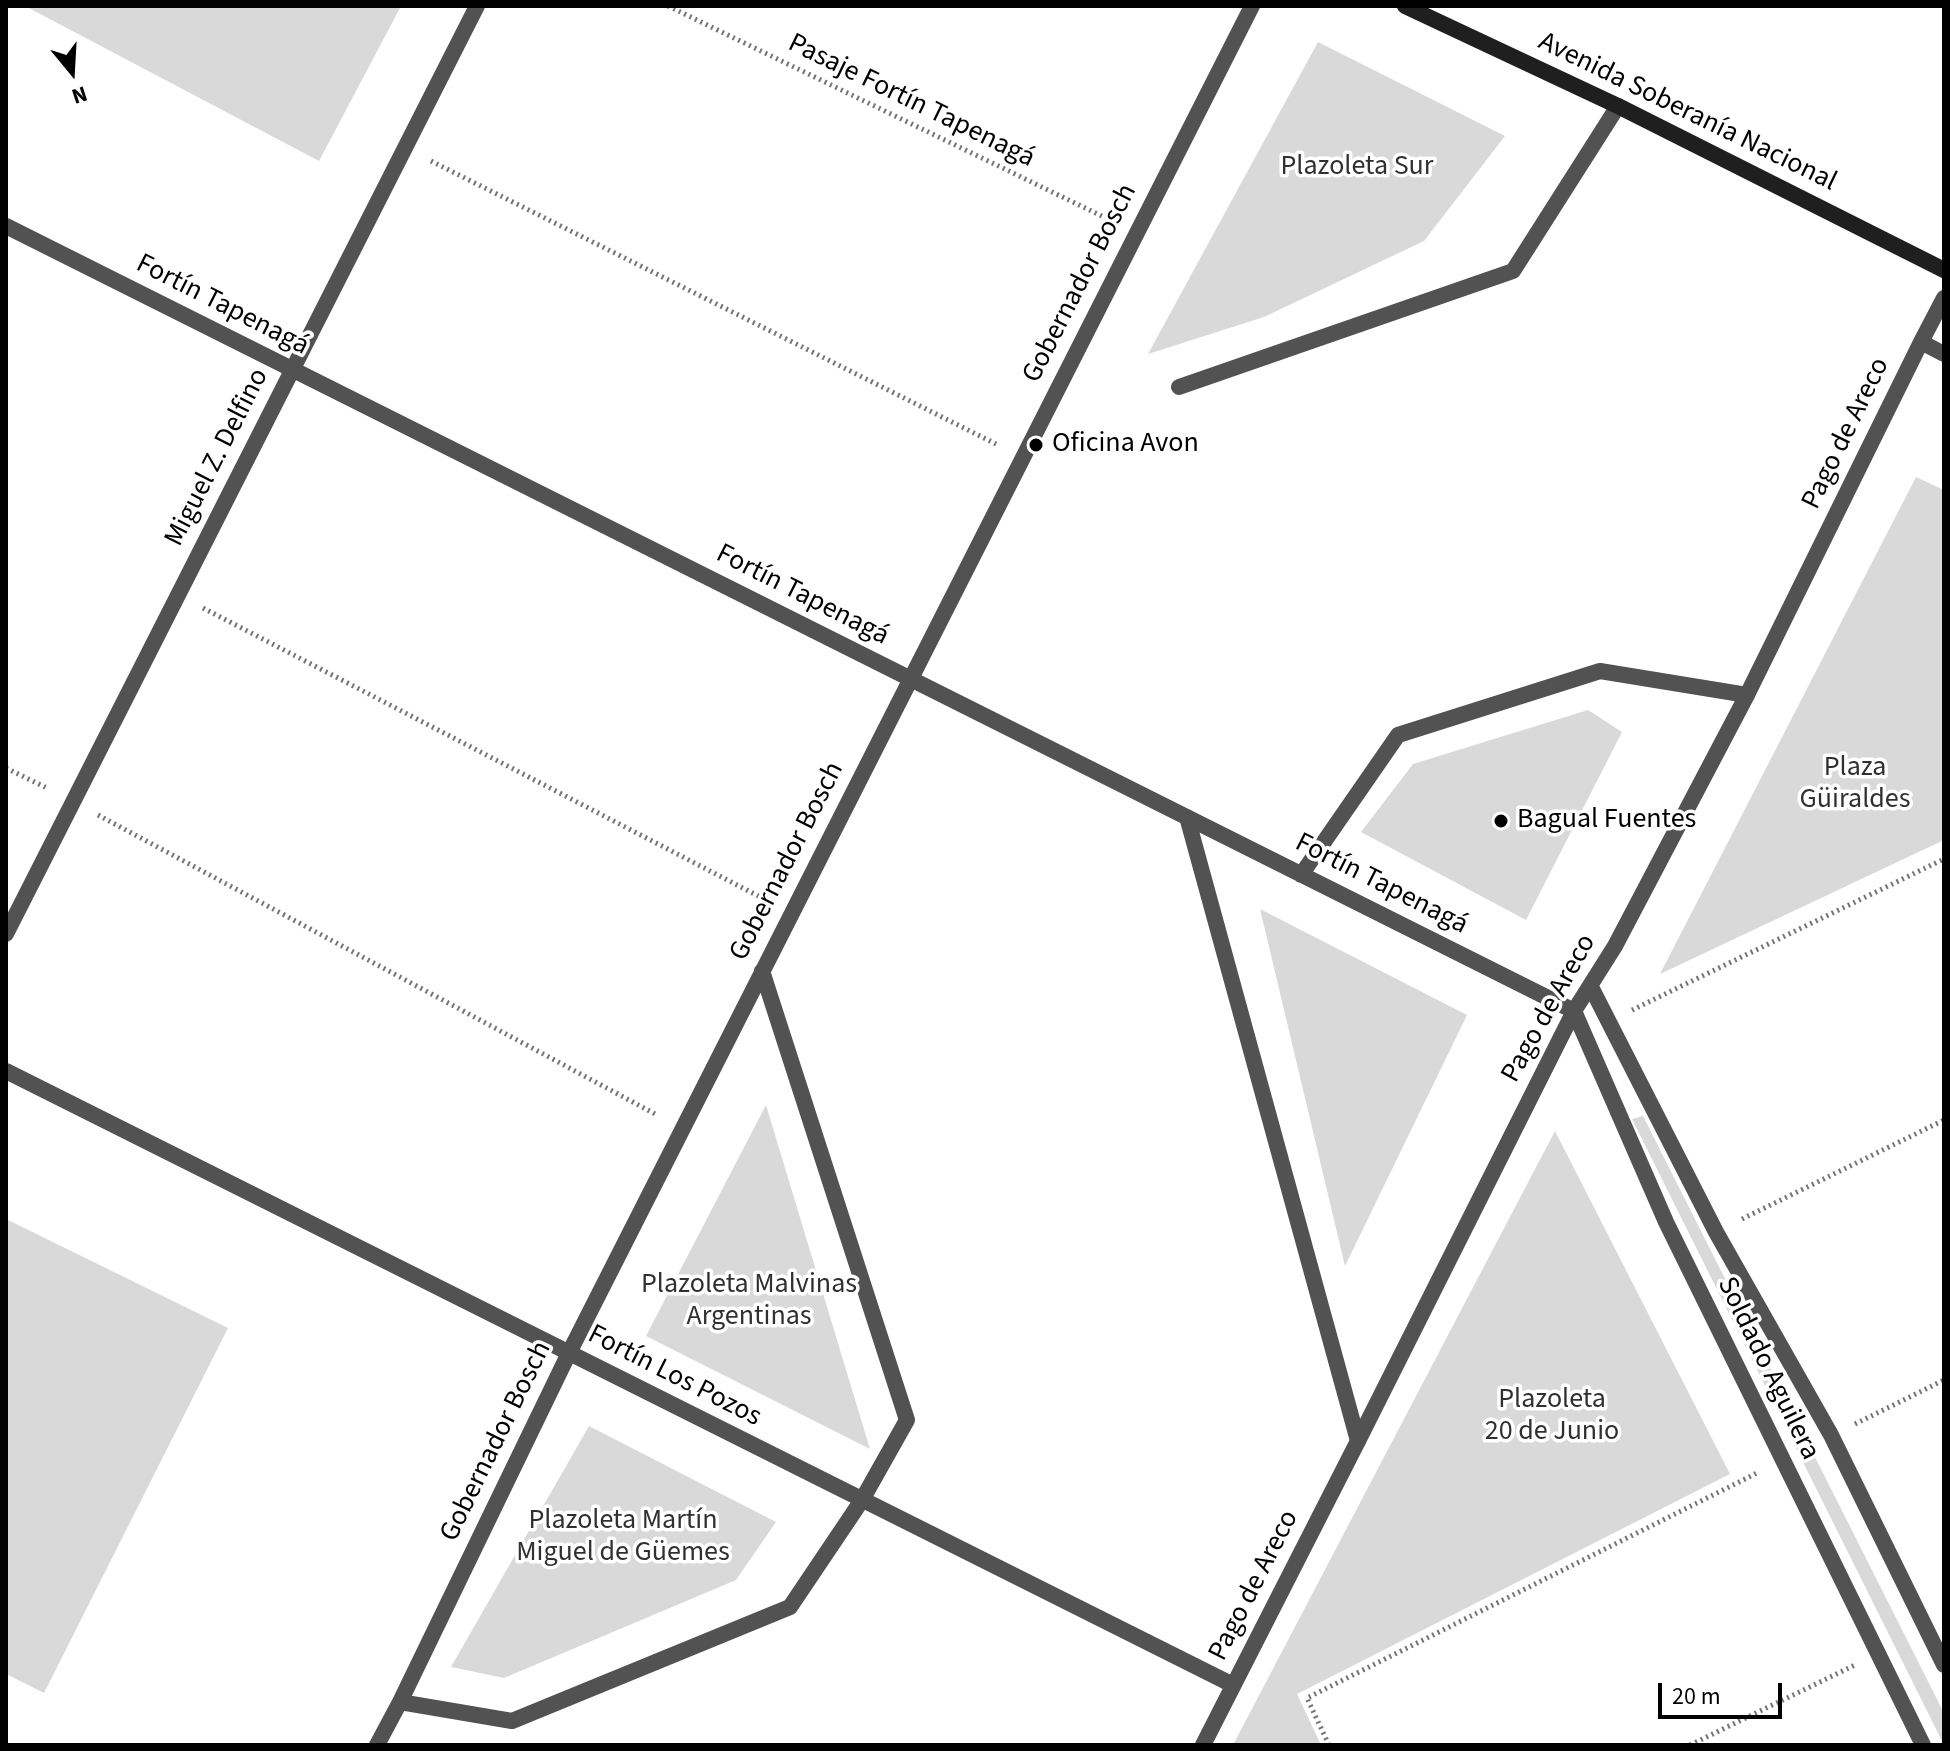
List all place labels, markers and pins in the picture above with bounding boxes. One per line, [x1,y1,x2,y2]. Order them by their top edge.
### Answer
place label: Oficina Avon [1052,428,1199,462]
marker: Oficina Avon [1027,436,1045,454]
place label: Bagual Fuentes [1517,804,1696,838]
marker: Bagual Fuentes [1492,812,1510,830]

